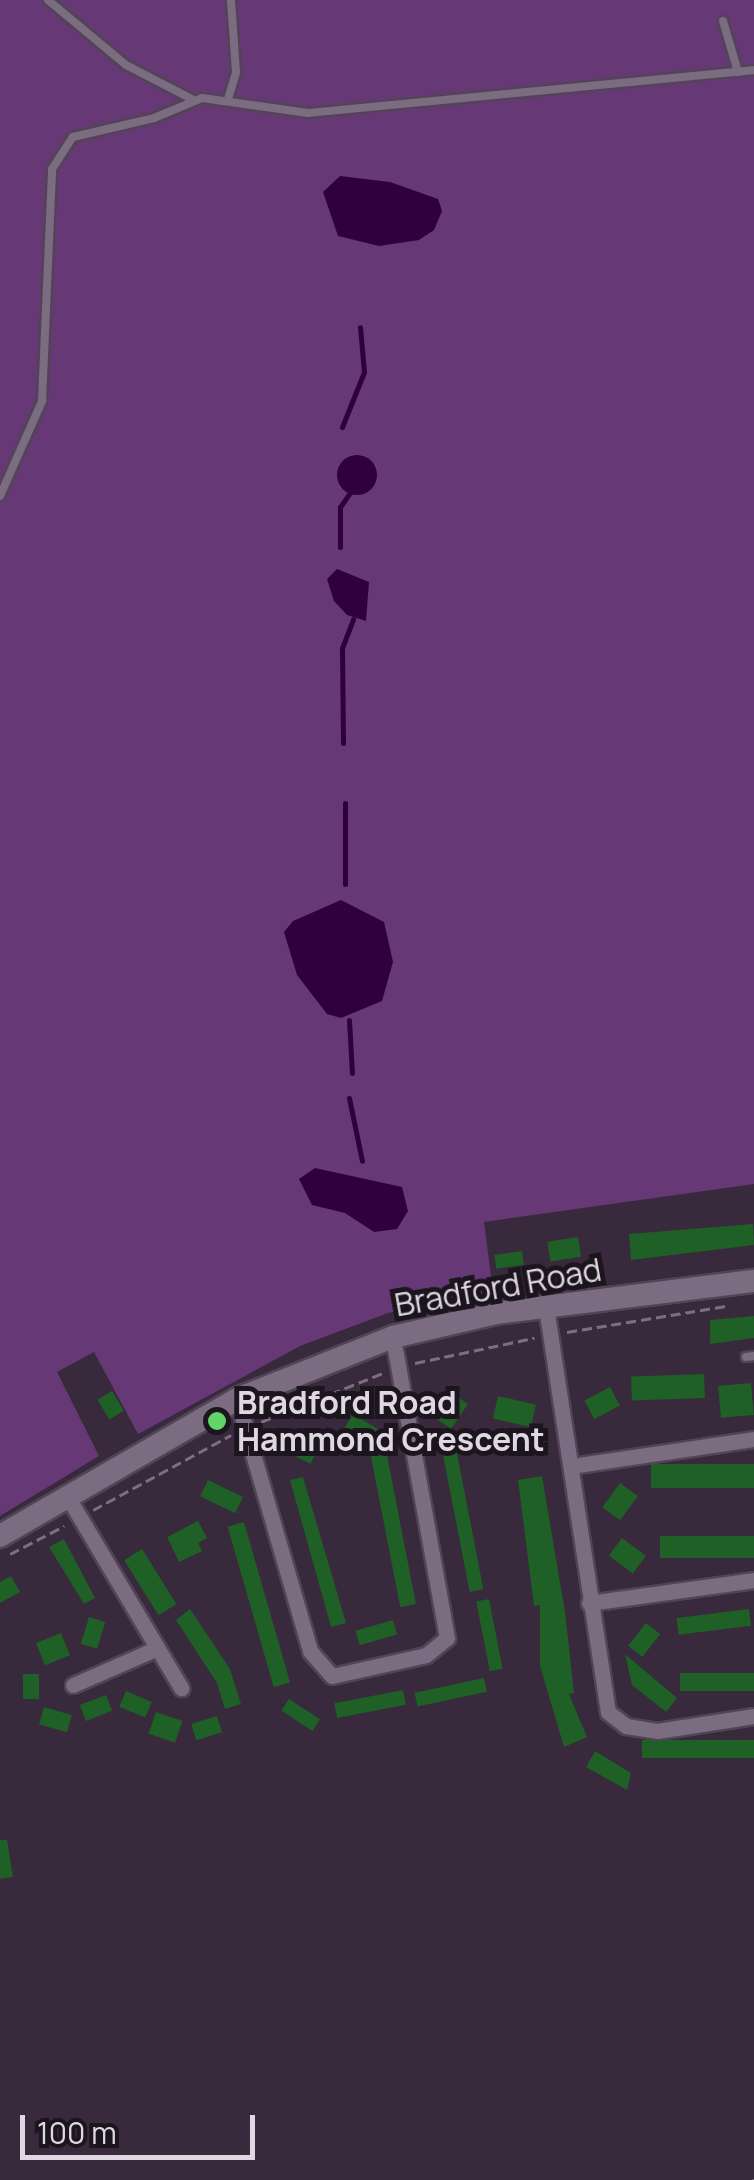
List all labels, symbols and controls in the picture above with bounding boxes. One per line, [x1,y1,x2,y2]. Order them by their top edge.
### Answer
street label: Bradford Road [392,1250,604,1324]
place label: Bradford Road Hammond Crescent [237,1384,545,1459]
marker: Bradford Road Hammond Crescent [206,1410,228,1432]
scale bar [25,2095,260,2157]
text: 100 m [37,2112,117,2153]

